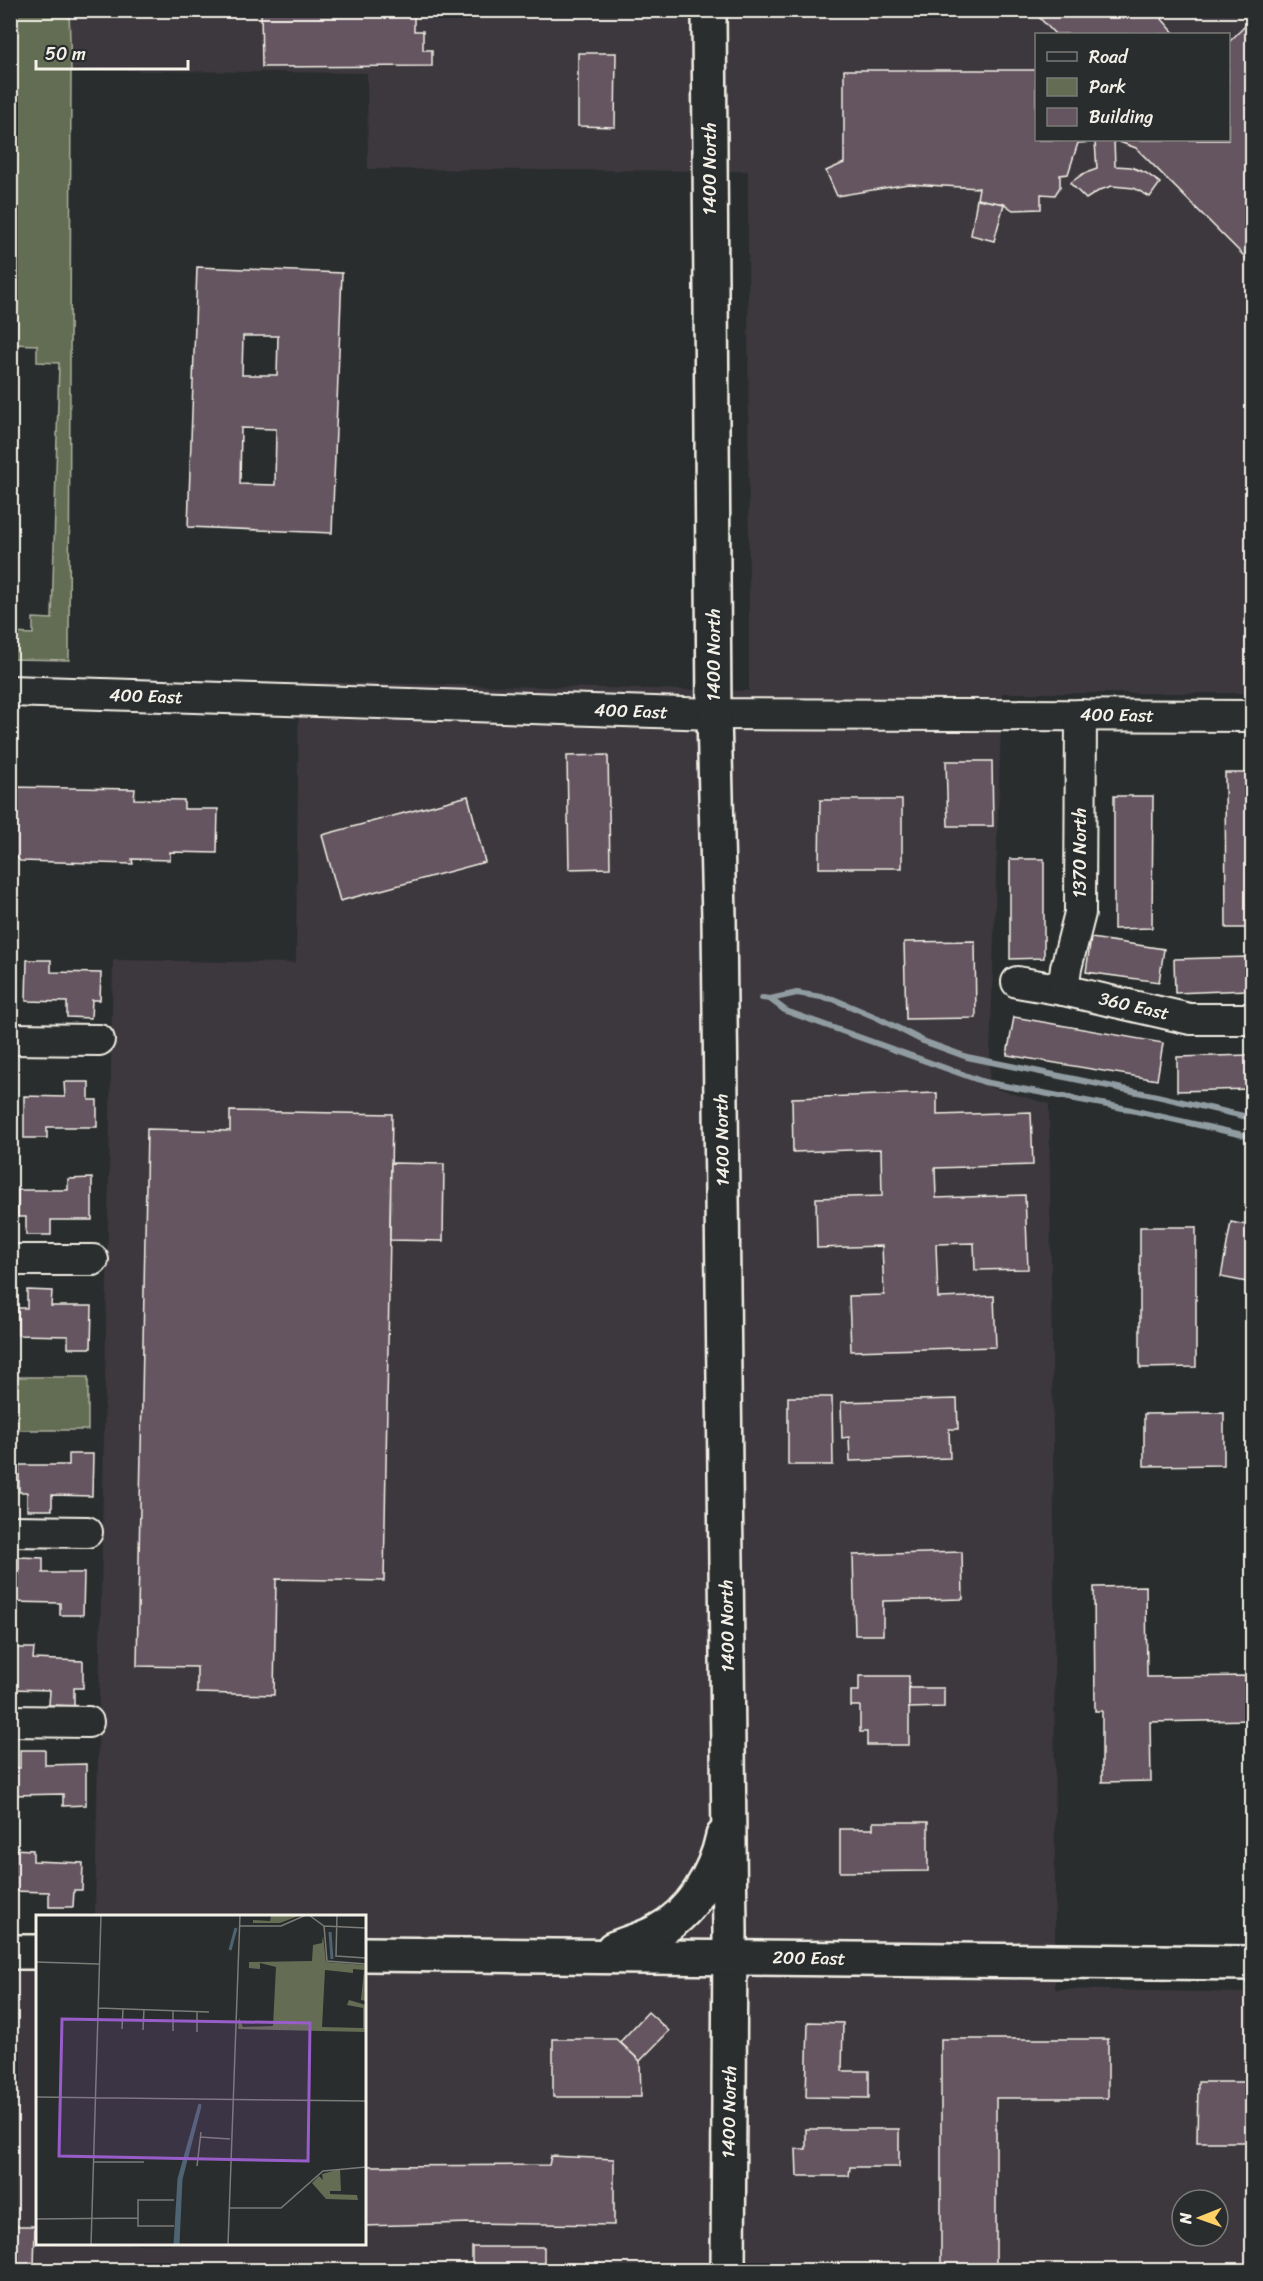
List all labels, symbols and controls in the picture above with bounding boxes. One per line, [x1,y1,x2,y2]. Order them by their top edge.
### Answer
scale bar [36,33,188,71]
legend [1035,33,1230,141]
text: 50 m [45,38,86,70]
text: Road [1089,41,1129,73]
text: Park [1089,71,1126,103]
text: Building [1089,101,1153,133]
street label: 1400 North [694,123,726,215]
street label: 1400 North [698,609,730,701]
street label: 400 East [109,679,184,713]
street label: 400 East [594,694,669,728]
street label: 400 East [1080,698,1154,732]
street label: 1370 North [1064,808,1096,898]
street label: 360 East [1096,982,1172,1030]
street label: 1400 North [705,1093,739,1187]
street label: 1400 North [710,1579,744,1673]
inset map [36,1915,366,2245]
street label: 200 East [772,1941,846,1975]
street label: 1400 North [712,2065,746,2159]
north arrow [1170,2188,1230,2248]
text: N [1171,2212,1200,2225]

